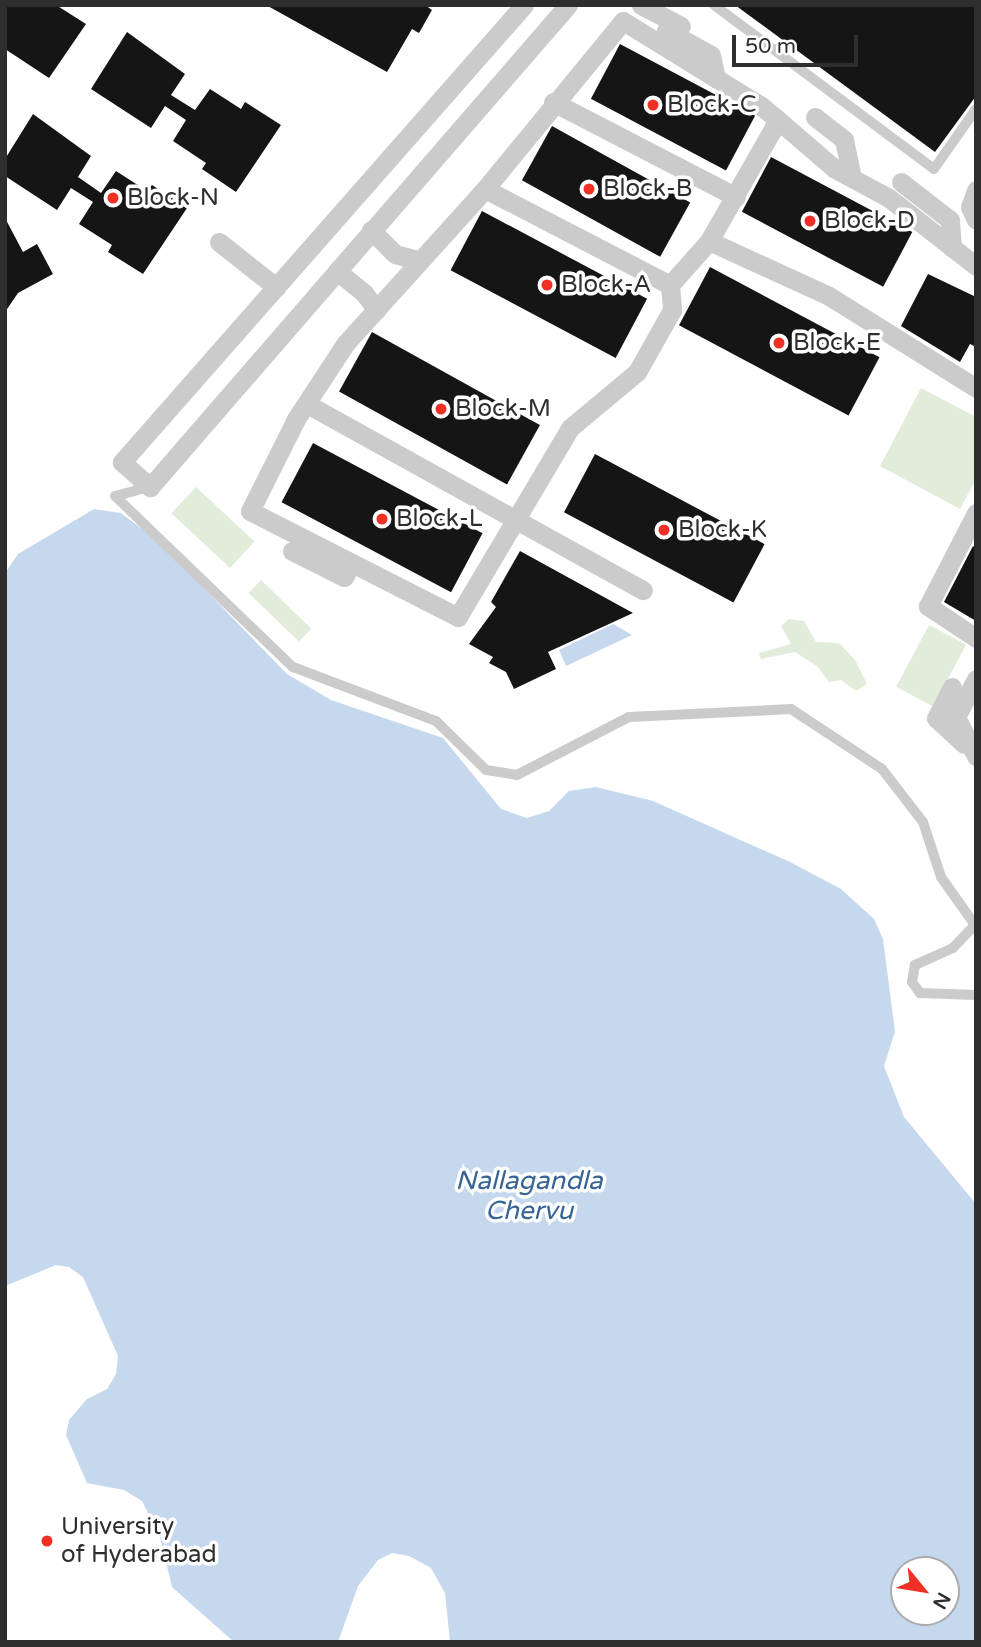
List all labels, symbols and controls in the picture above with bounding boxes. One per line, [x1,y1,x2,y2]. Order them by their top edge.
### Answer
scale bar [736,21,862,65]
text: 50 m [745,34,796,59]
place label: Block-C [667,91,756,119]
marker: Block-C [645,97,661,113]
place label: Block-B [603,175,692,203]
marker: Block-B [581,181,597,197]
place label: Block-N [127,184,219,212]
marker: Block-N [105,190,121,206]
place label: Block-D [824,207,915,235]
marker: Block-D [802,213,818,229]
place label: Block-A [561,271,651,299]
marker: Block-A [539,277,555,293]
place label: Block-E [793,329,881,357]
marker: Block-E [771,335,787,351]
place label: Block-M [455,395,551,423]
marker: Block-M [433,401,449,417]
place label: Block-L [396,505,483,533]
marker: Block-L [374,511,390,527]
place label: Block-K [678,516,767,544]
marker: Block-K [656,522,672,538]
water label: Nallagandla Chervu [455,1165,603,1226]
place label: University of Hyderabad [61,1513,217,1569]
marker: University of Hyderabad [39,1533,55,1549]
north arrow [890,1556,960,1626]
text: N [928,1588,955,1613]

